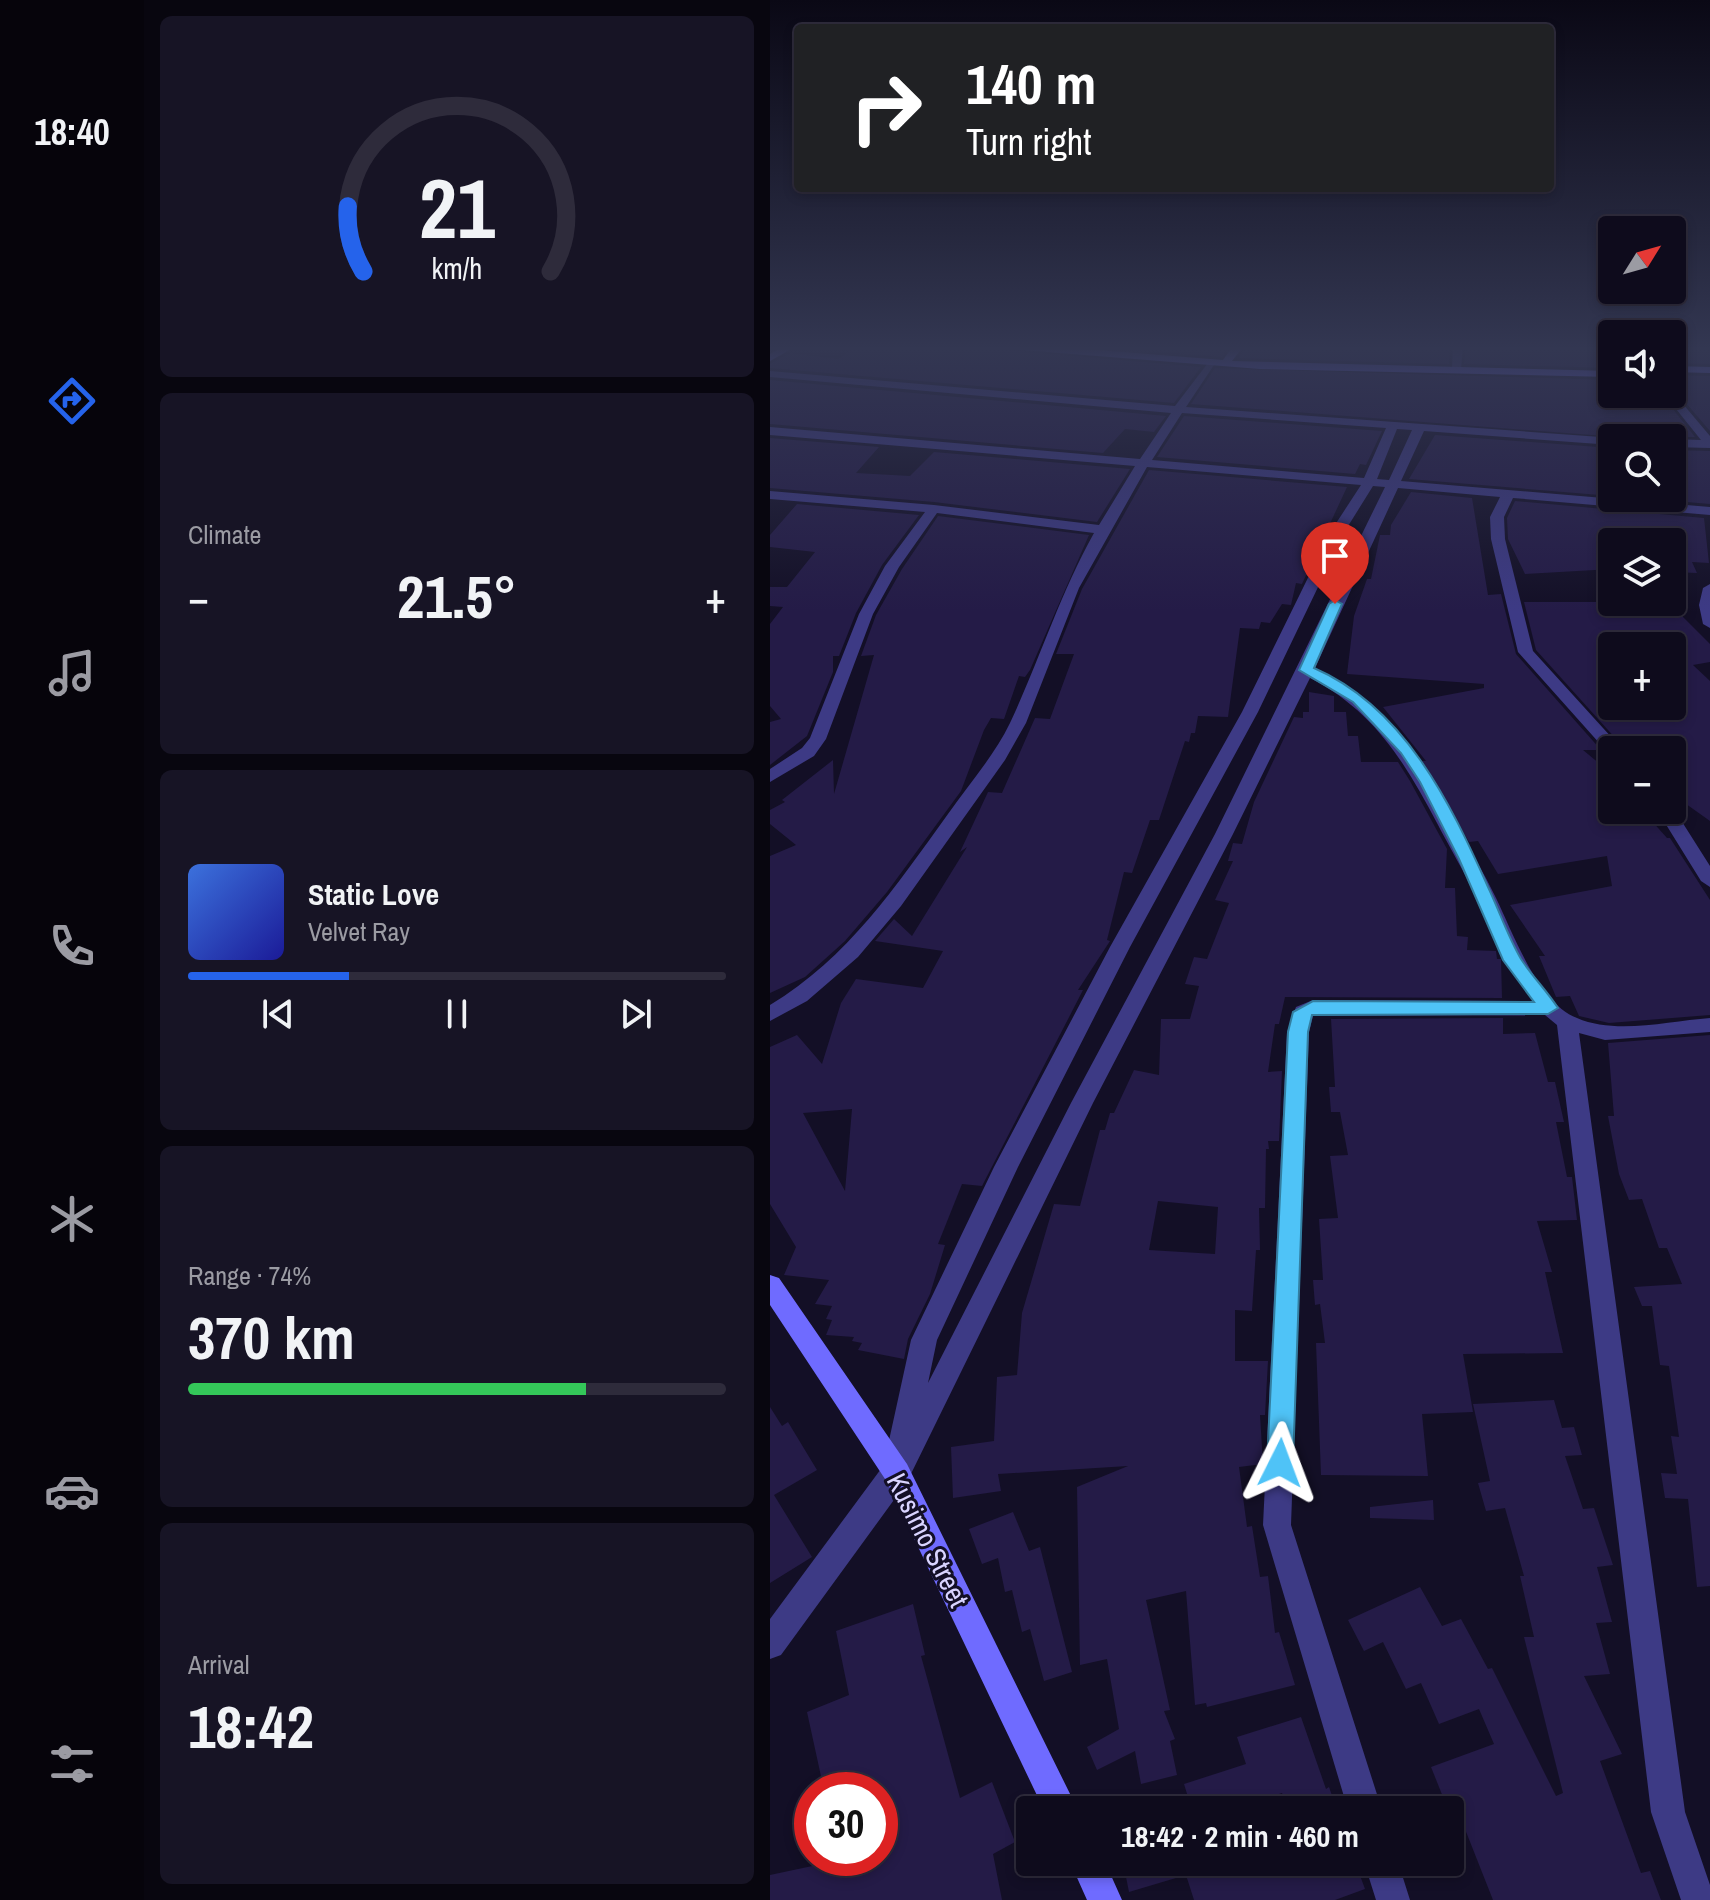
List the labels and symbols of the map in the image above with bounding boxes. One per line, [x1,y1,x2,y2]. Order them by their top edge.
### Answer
north arrow [1598,216,1686,304]
pin [1301,522,1369,604]
position arrow [1238,1421,1322,1505]
street label: Kusimo Street [878,1467,978,1613]
speed limit sign: 30 [794,1772,898,1876]

